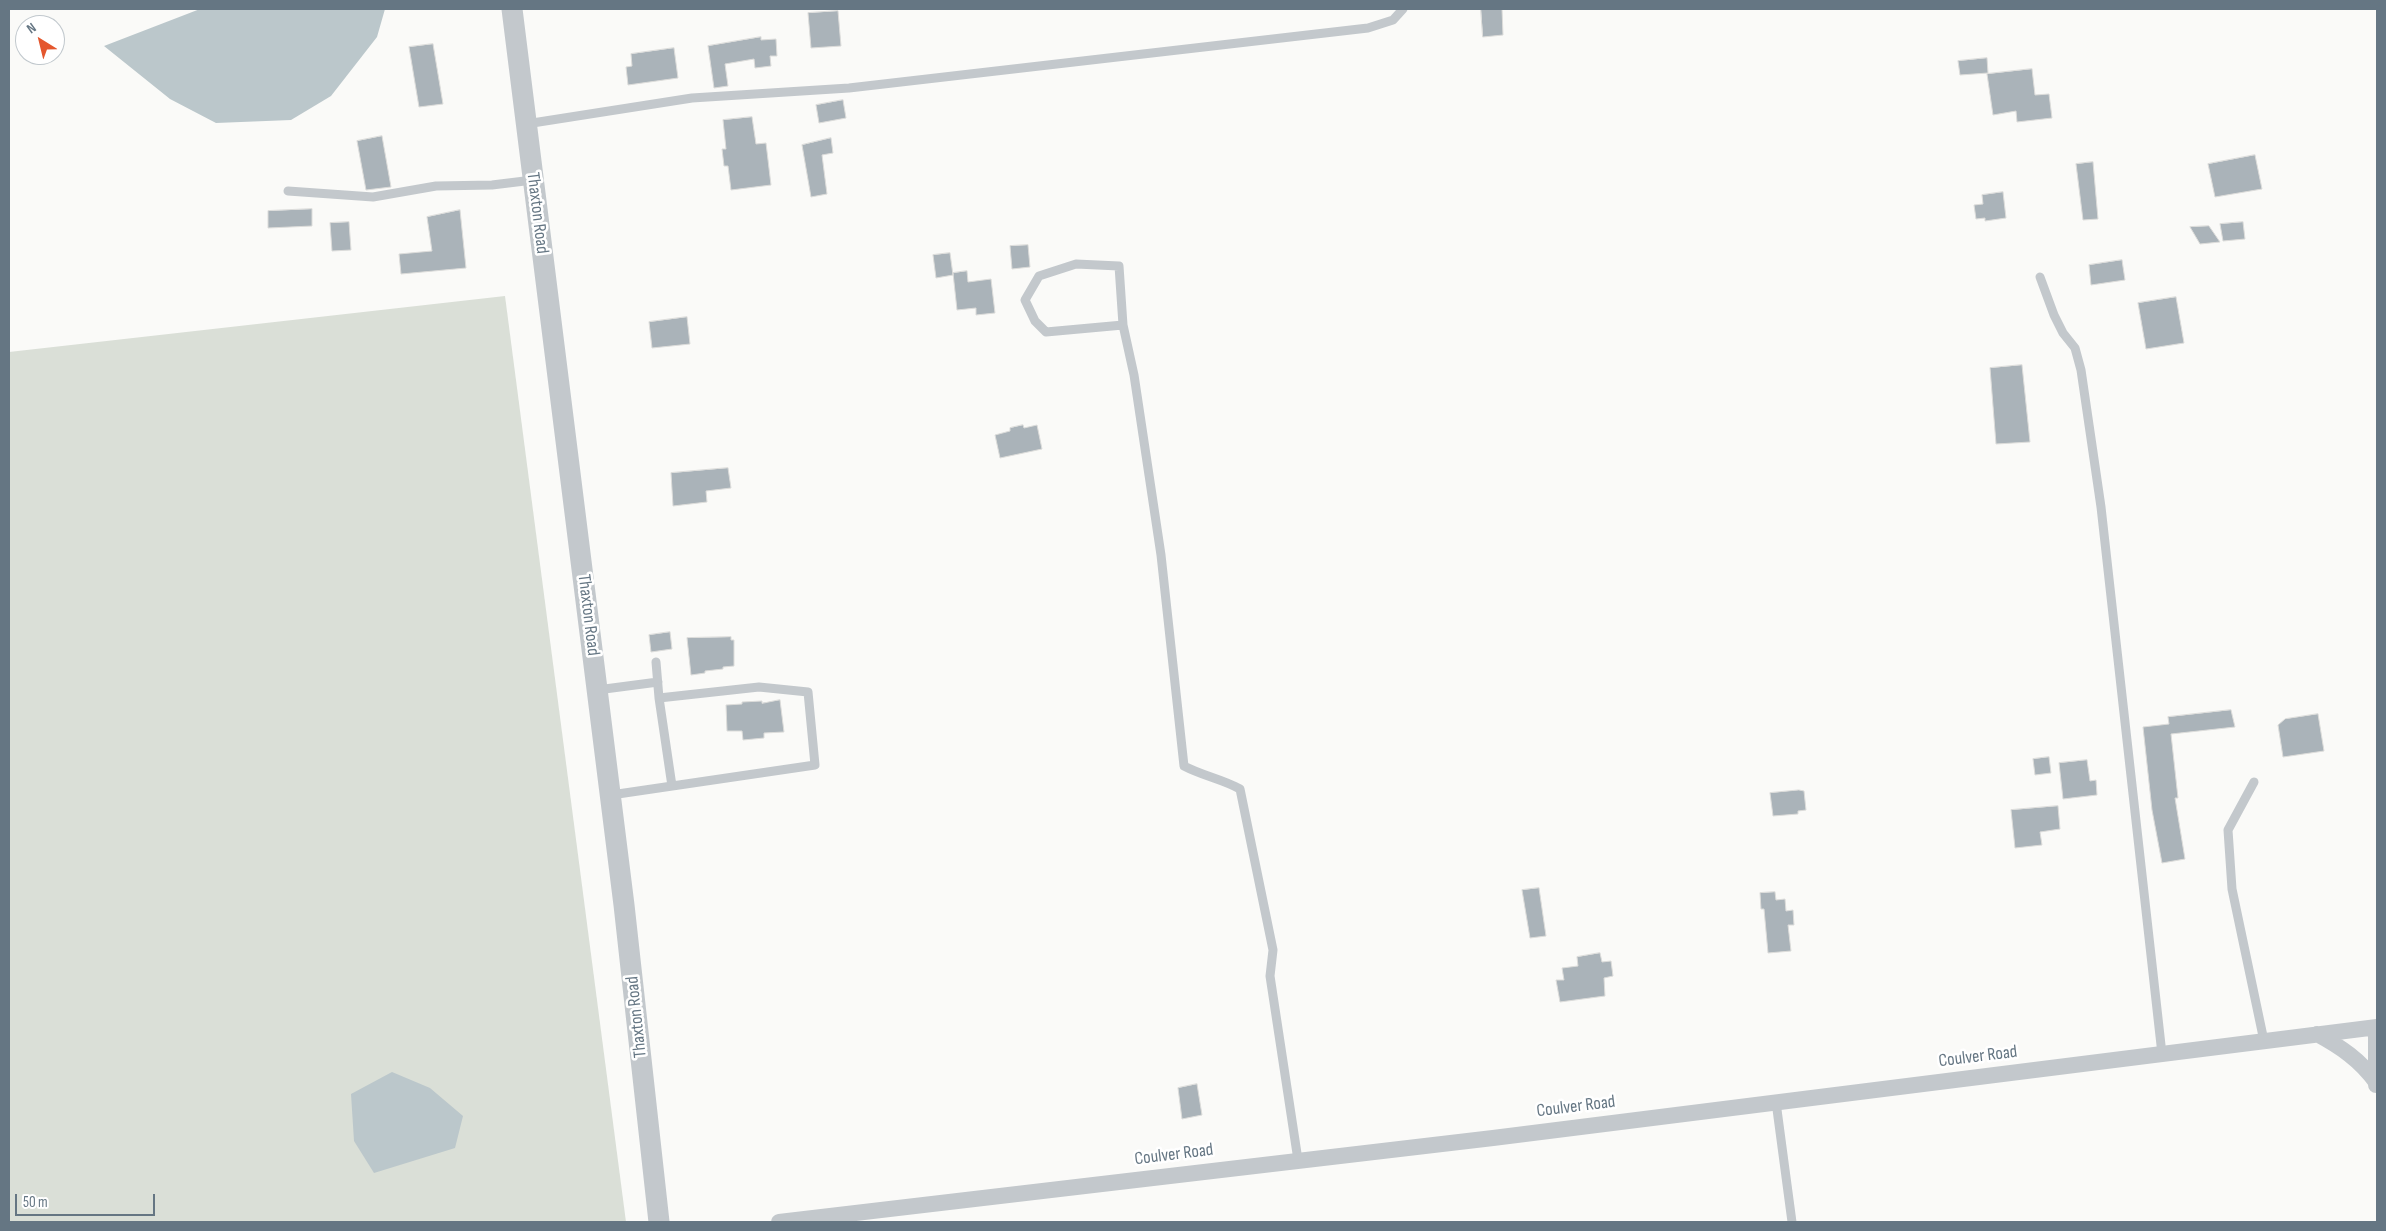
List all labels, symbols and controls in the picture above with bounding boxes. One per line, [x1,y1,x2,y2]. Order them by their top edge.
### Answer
north arrow [15,15,65,65]
text: N [23,19,39,37]
street label: Thaxton Road [521,171,553,255]
street label: Thaxton Road [572,573,604,657]
street label: Thaxton Road [622,975,652,1059]
street label: Coulver Road [1937,1041,2019,1073]
street label: Coulver Road [1535,1091,1617,1123]
street label: Coulver Road [1133,1139,1215,1171]
scale bar [18,1184,158,1216]
text: 50 m [23,1193,48,1212]

